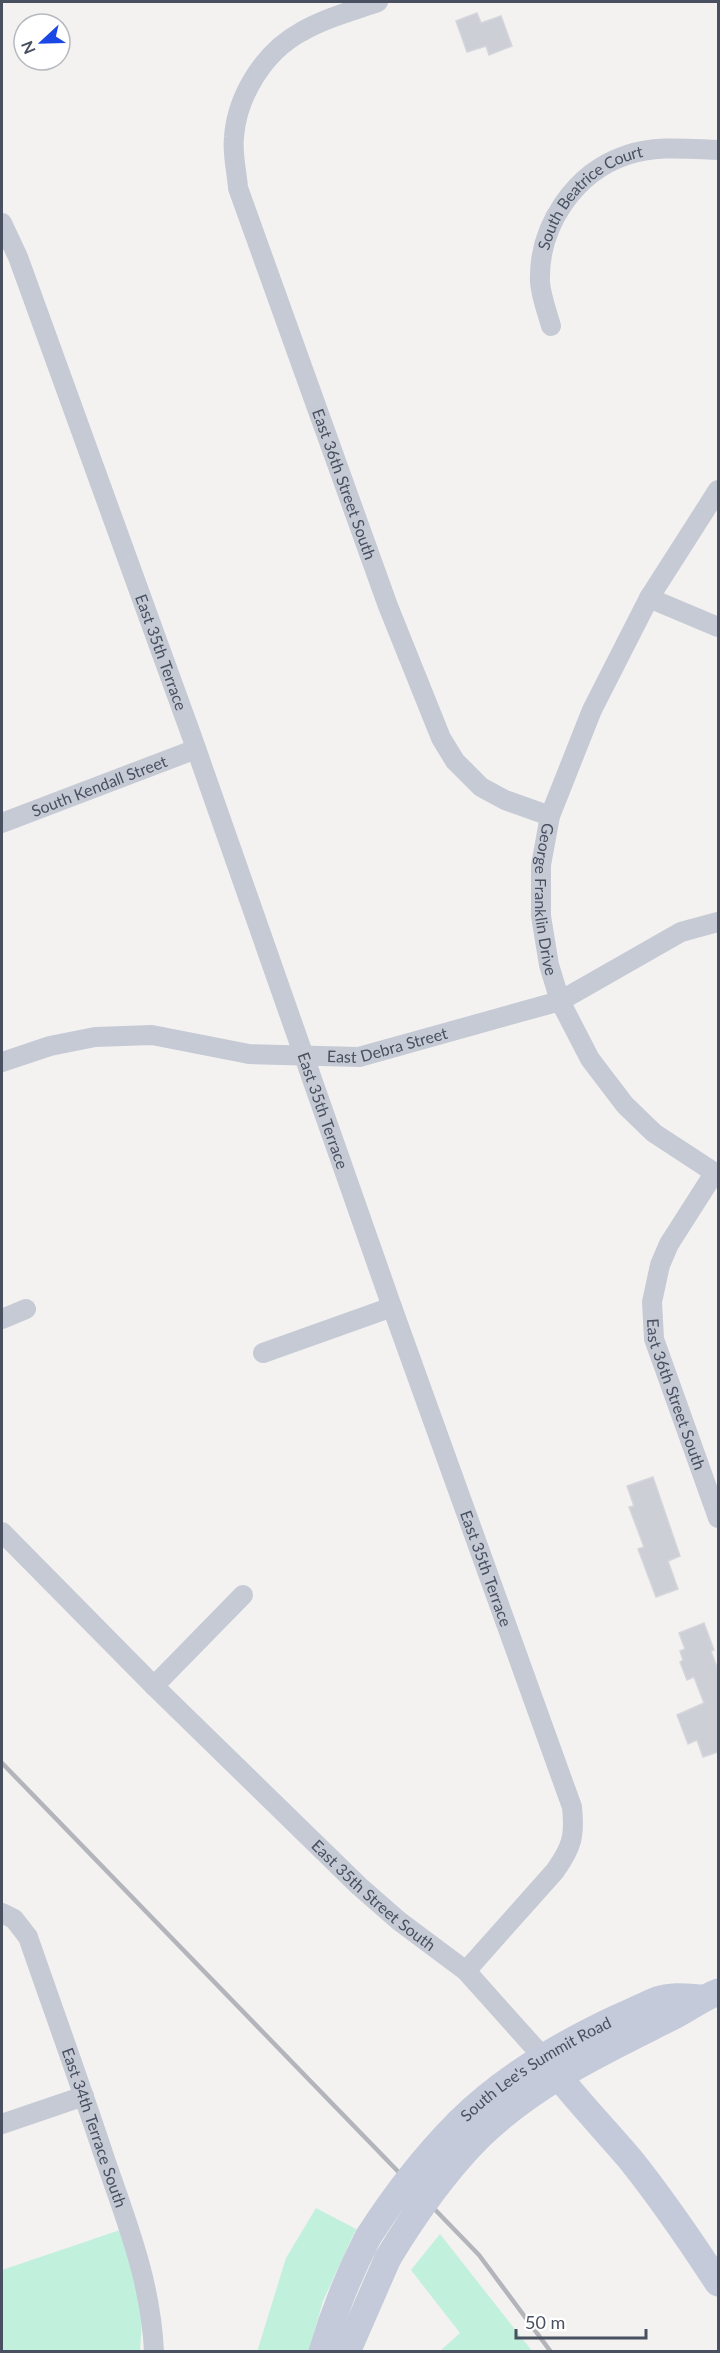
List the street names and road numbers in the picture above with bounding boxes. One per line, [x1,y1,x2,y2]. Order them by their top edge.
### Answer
street label: South Beatrice Court [533,141,644,252]
street label: East 36th Street South [309,406,381,562]
street label: East 35th Terrace [132,591,191,713]
street label: South Kendall Street [29,751,170,820]
street label: George Franklin Drive [532,822,562,978]
street label: East Debra Street [327,1023,450,1066]
street label: East 35th Terrace [294,1050,353,1171]
street label: East 36th Street South [644,1318,710,1472]
street label: East 35th Terrace [457,1508,516,1629]
street label: East 35th Street South [308,1835,440,1954]
street label: South Lee's Summit Road [456,2012,614,2125]
street label: East 34th Terrace South [59,2045,131,2210]

